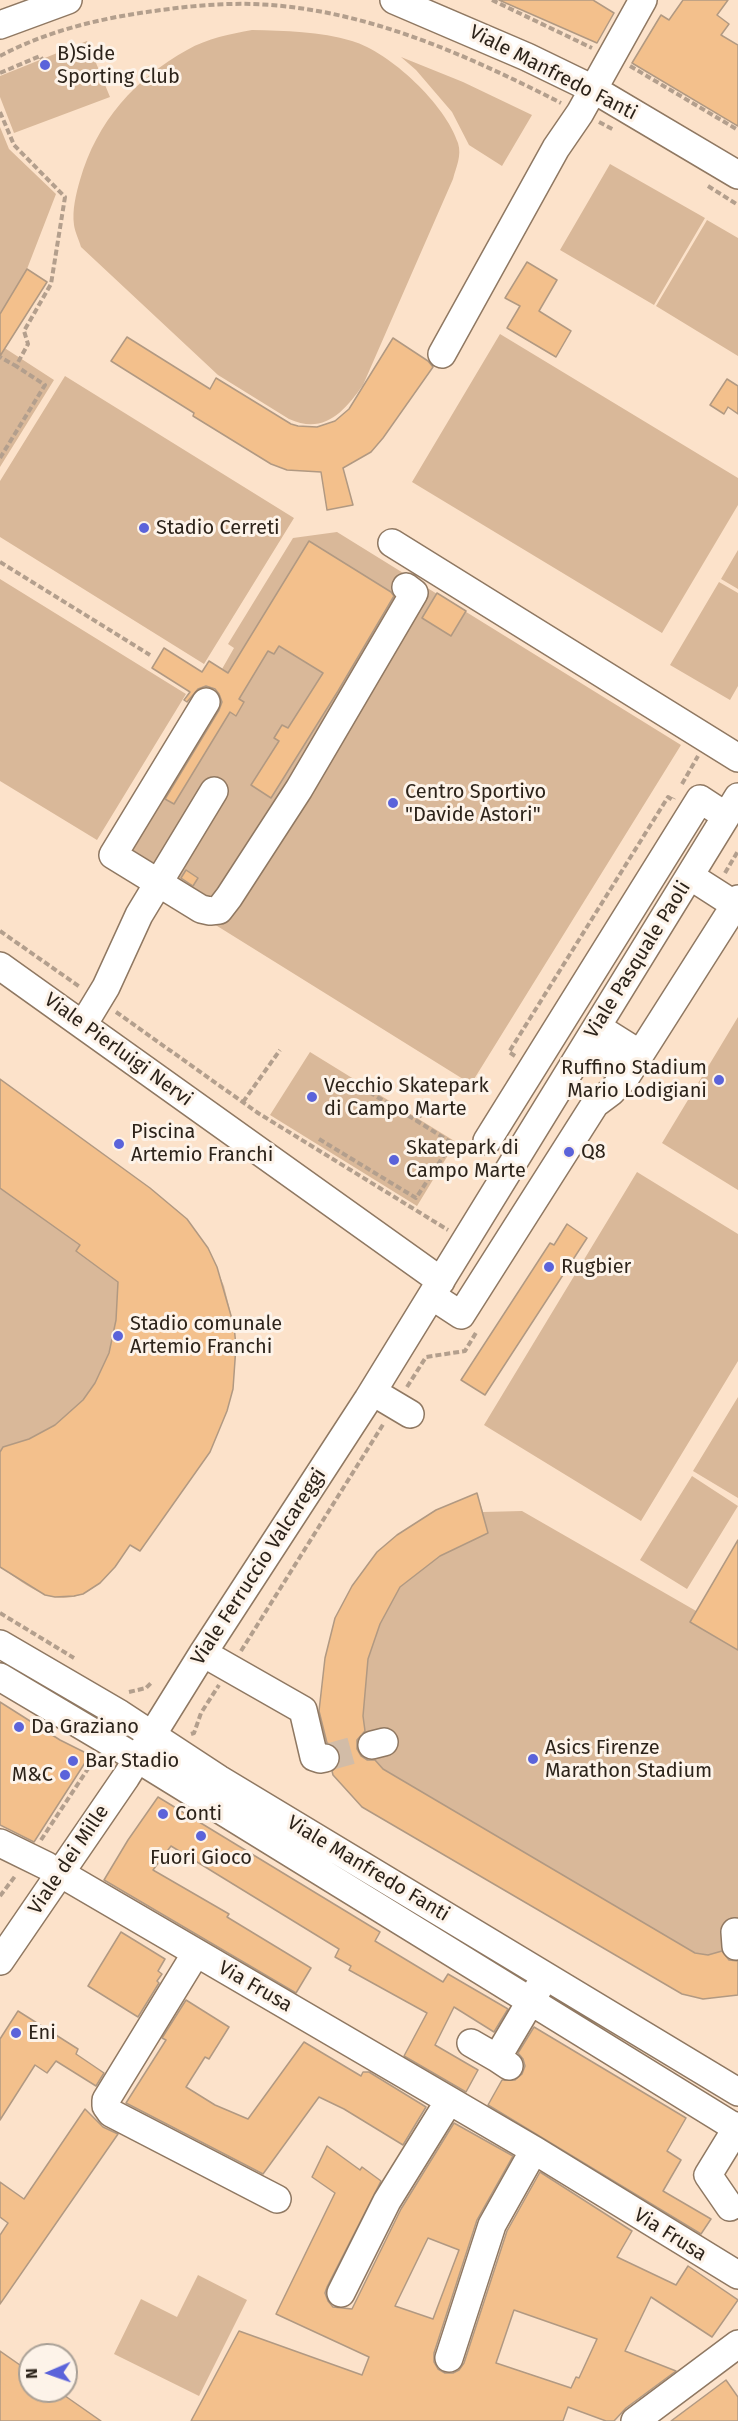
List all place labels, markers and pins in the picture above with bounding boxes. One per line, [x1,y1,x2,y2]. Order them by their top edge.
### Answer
place label: B)Side Sporting Club [57,42,180,89]
marker: B)Side Sporting Club [38,58,52,72]
place label: Stadio Cerreti [156,516,280,540]
marker: Stadio Cerreti [137,521,151,535]
place label: Centro Sportivo "Davide Astori" [405,780,546,827]
marker: Centro Sportivo "Davide Astori" [386,796,400,810]
place label: Ruffino Stadium Mario Lodigiani [561,1056,707,1103]
marker: Ruffino Stadium Mario Lodigiani [712,1073,726,1087]
place label: Vecchio Skatepark di Campo Marte [324,1074,489,1121]
marker: Vecchio Skatepark di Campo Marte [305,1090,319,1104]
place label: Piscina Artemio Franchi [131,1120,273,1167]
place label: Skatepark di Campo Marte [406,1136,526,1183]
marker: Piscina Artemio Franchi [112,1137,126,1151]
place label: Q8 [581,1140,606,1164]
marker: Q8 [562,1145,576,1159]
marker: Skatepark di Campo Marte [387,1153,401,1167]
place label: Rugbier [561,1255,631,1279]
marker: Rugbier [542,1260,556,1274]
place label: Stadio comunale Artemio Franchi [130,1312,282,1359]
marker: Stadio comunale Artemio Franchi [111,1329,125,1343]
place label: Da Graziano [31,1715,139,1739]
marker: Da Graziano [12,1720,26,1734]
place label: Asics Firenze Marathon Stadium [545,1736,712,1783]
place label: Bar Stadio [85,1749,179,1773]
marker: Asics Firenze Marathon Stadium [526,1752,540,1766]
marker: Bar Stadio [66,1754,80,1768]
place label: M&C [12,1763,53,1787]
marker: M&C [58,1768,72,1782]
place label: Conti [175,1802,222,1826]
marker: Conti [156,1807,170,1821]
marker: Fuori Gioco [194,1829,208,1843]
place label: Fuori Gioco [150,1846,252,1870]
place label: Eni [28,2021,56,2045]
marker: Eni [9,2026,23,2040]

